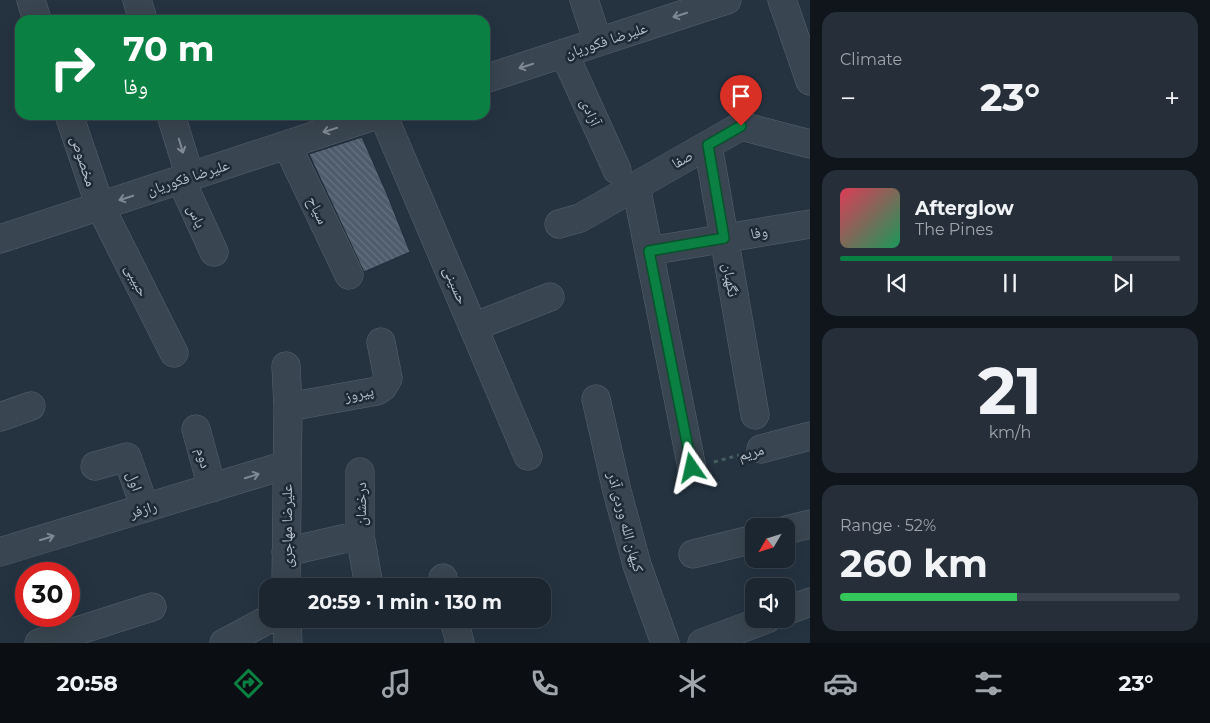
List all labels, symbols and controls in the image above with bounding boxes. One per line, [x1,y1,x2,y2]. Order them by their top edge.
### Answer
one-way arrow [673,11,689,20]
street label: علیرضا فکوریان [562,18,651,63]
text: 70 m [123,27,214,70]
icon: right [40,35,105,100]
text: Climate [840,50,902,69]
one-way arrow [519,62,534,71]
text: وفا [123,73,148,100]
text: 23° [980,74,1040,121]
pin [720,75,762,126]
text: − [840,81,856,115]
text: + [1164,81,1180,115]
icon: arrive [727,82,755,110]
street label: آزادی [576,95,606,130]
one-way arrow [323,126,339,136]
street label: مخصوص [66,133,101,189]
one-way arrow [176,137,186,153]
street label: صفا [668,145,696,173]
street label: علیرضا فکوریان [144,155,233,200]
one-way arrow [119,193,135,203]
street label: سیاح [302,193,333,228]
text: Afterglow [915,197,1014,220]
street label: یاس [182,201,211,232]
text: The Pines [915,220,993,239]
street label: وفا [749,221,769,243]
street label: حبیبی [120,261,153,300]
street label: نگهبان [718,262,743,298]
street label: حسینی [439,263,473,308]
icon: previous [883,269,911,297]
icon: pause [996,269,1024,297]
icon: next [1109,269,1137,297]
text: 21 [978,351,1042,430]
street label: پیروز [342,381,375,406]
text: km/h [989,423,1031,442]
street label: مریم [736,439,766,466]
position arrow [665,441,717,493]
street label: دوم [191,446,216,471]
street label: اول [122,469,147,494]
street label: کیهان الله وردی آذر [602,469,648,574]
one-way arrow [244,470,260,480]
street label: درخشان [351,482,371,526]
street label: علیرضا مهاجری [277,484,297,568]
street label: رازفر [126,496,159,522]
text: Range · 52% [840,516,936,535]
north arrow [745,518,795,568]
map controls [745,518,795,628]
one-way arrow [38,533,54,543]
text: 260 km [840,540,988,587]
speed limit sign: 30 [15,562,80,627]
button: sound [745,578,795,628]
text: 20:59 · 1 min · 130 m [308,591,502,614]
icon: directions [231,666,266,701]
icon: music [379,666,414,701]
icon: phone [527,666,562,701]
icon: climate [675,666,710,701]
icon: car [823,666,858,701]
icon: filters [971,666,1006,701]
text: 20:58 [56,670,118,697]
text: 23° [1119,670,1153,697]

